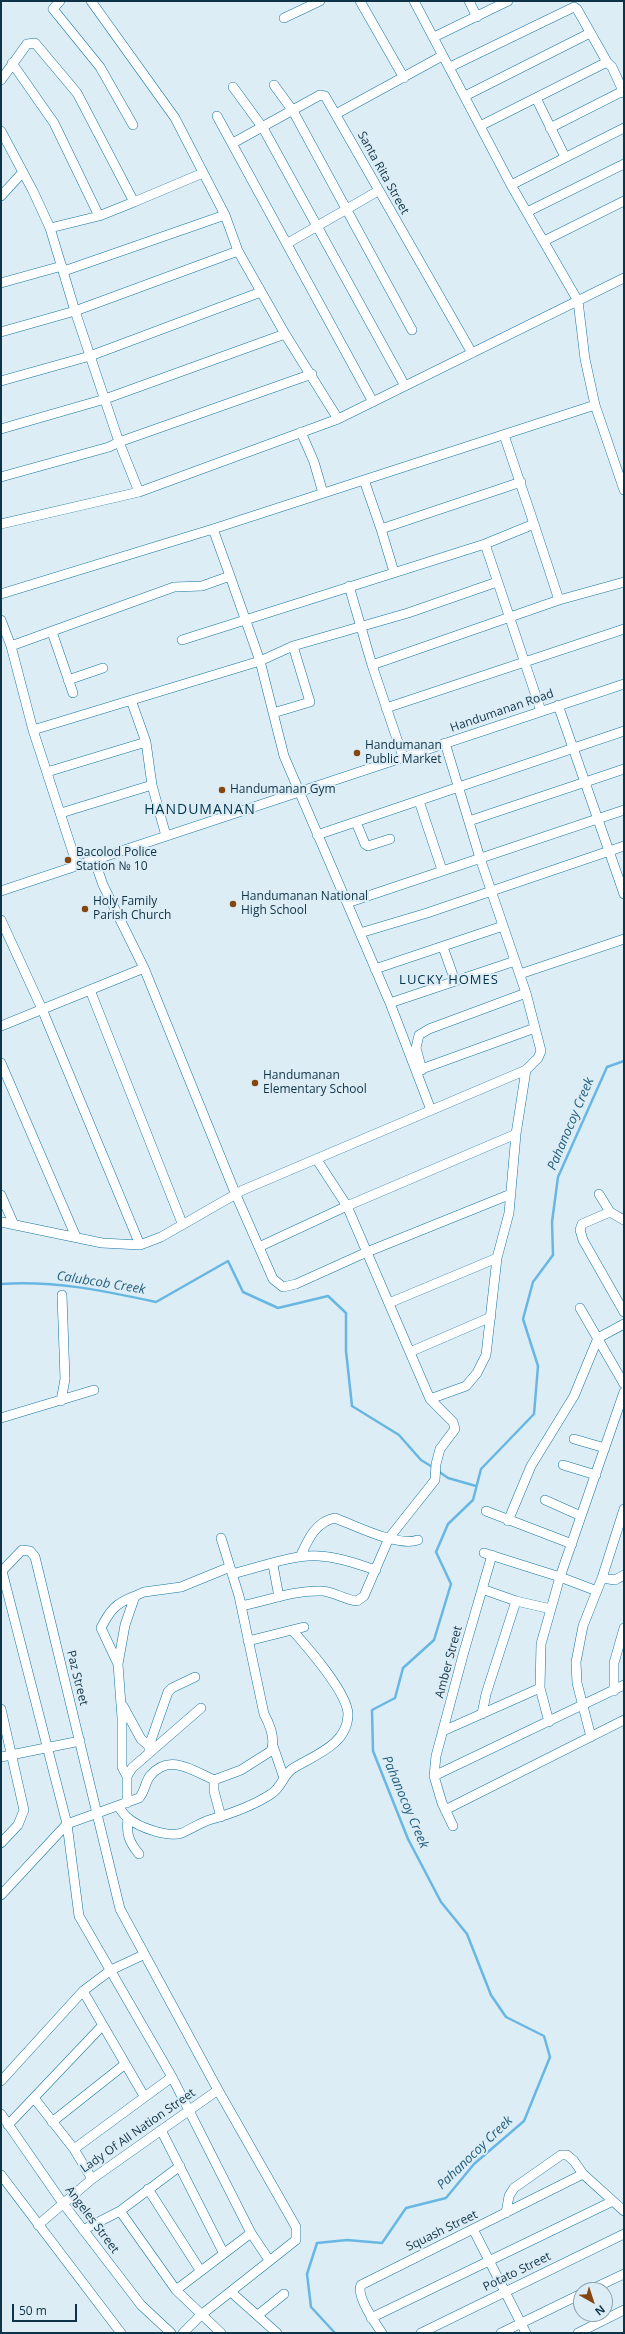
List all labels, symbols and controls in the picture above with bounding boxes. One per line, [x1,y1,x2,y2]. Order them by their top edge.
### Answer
street label: Santa Rita Street [354,129,412,217]
street label: Handumanan Road [448,687,556,735]
place label: Handumanan Public Market [365,739,442,767]
marker: Handumanan Public Market [352,748,362,758]
place label: Handumanan Gym [230,783,336,797]
marker: Handumanan Gym [217,785,227,795]
district label: HANDUMANAN [144,802,256,818]
place label: Bacolod Police Station № 10 [76,846,157,874]
marker: Bacolod Police Station № 10 [63,855,73,865]
place label: Handumanan National High School [241,890,368,918]
place label: Holy Family Parish Church [93,895,171,923]
marker: Handumanan National High School [228,899,238,909]
marker: Holy Family Parish Church [80,904,90,914]
district label: LUCKY HOMES [399,972,499,988]
place label: Handumanan Elementary School [263,1069,367,1097]
water label: Pahanocoy Creek [544,1075,598,1173]
marker: Handumanan Elementary School [250,1078,260,1088]
water label: Calubcob Creek [56,1268,146,1298]
street label: Amber Street [432,1624,466,1700]
street label: Paz Street [63,1649,91,1707]
water label: Pahanocoy Creek [378,1753,432,1851]
street label: Lady Of All Nation Street [78,2086,198,2176]
water label: Pahanocoy Creek [434,2113,516,2193]
street label: Angeles Street [62,2184,122,2256]
street label: Squash Street [404,2208,480,2254]
street label: Potato Street [481,2249,553,2295]
north arrow [573,2282,613,2322]
scale bar [14,2296,79,2322]
text: 50 m [19,2302,47,2319]
text: N [592,2302,608,2320]

